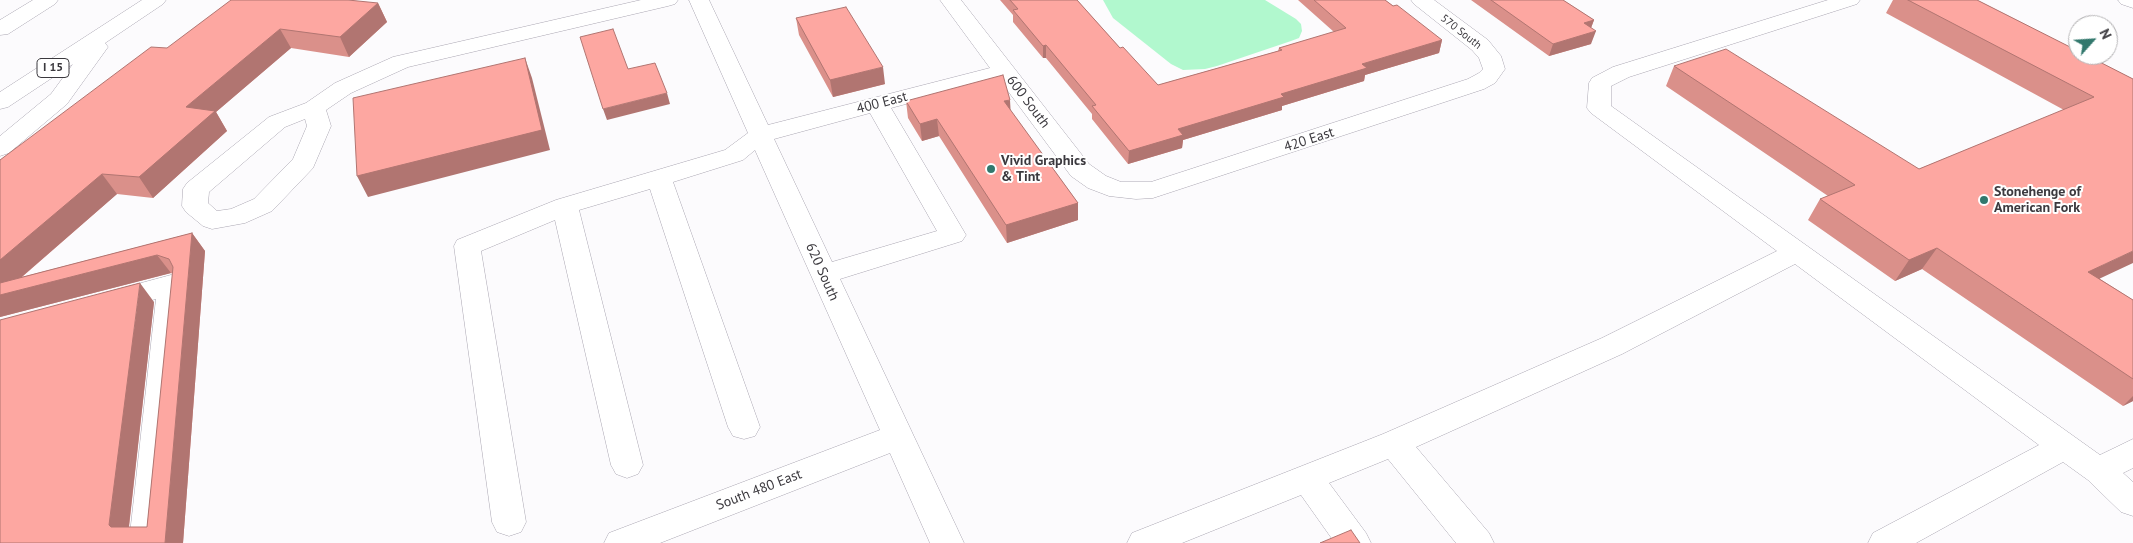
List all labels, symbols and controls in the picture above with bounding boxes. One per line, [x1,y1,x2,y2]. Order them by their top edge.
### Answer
street label: 570 South [1438,12,1484,52]
north arrow [2068,15,2118,65]
text: N [2095,26,2116,42]
road number: I 15 [37,58,69,78]
street label: 600 South [1003,72,1053,132]
street label: 400 East [855,88,909,118]
street label: 420 East [1282,124,1336,156]
place label: Vivid Graphics & Tint [1001,153,1086,186]
marker: Vivid Graphics & Tint [985,163,997,175]
place label: Stonehenge of American Fork [1994,184,2081,216]
marker: Stonehenge of American Fork [1978,194,1990,206]
street label: 620 South [802,240,842,304]
street label: South 480 East [714,466,804,514]

